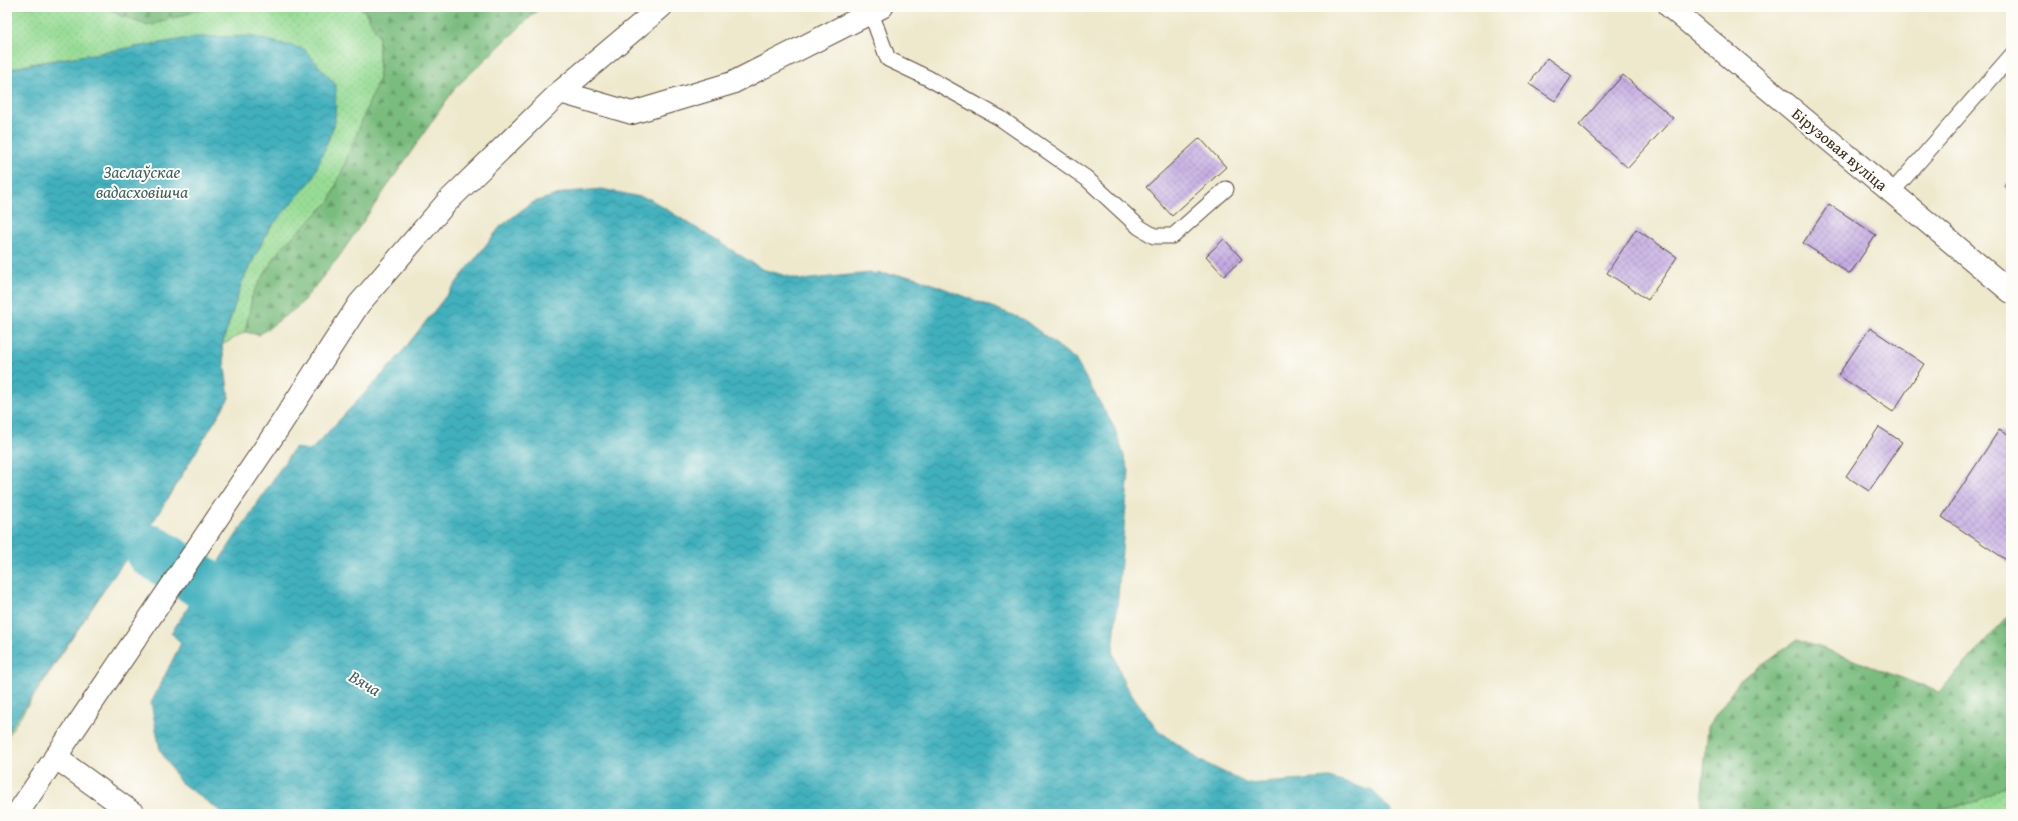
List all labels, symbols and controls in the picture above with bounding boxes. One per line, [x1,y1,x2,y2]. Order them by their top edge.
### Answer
street label: Бірузовая вуліца [1787,102,1893,197]
water label: Заслаўскае вадасховішча [96,159,188,204]
water label: Вяча [344,663,386,702]

